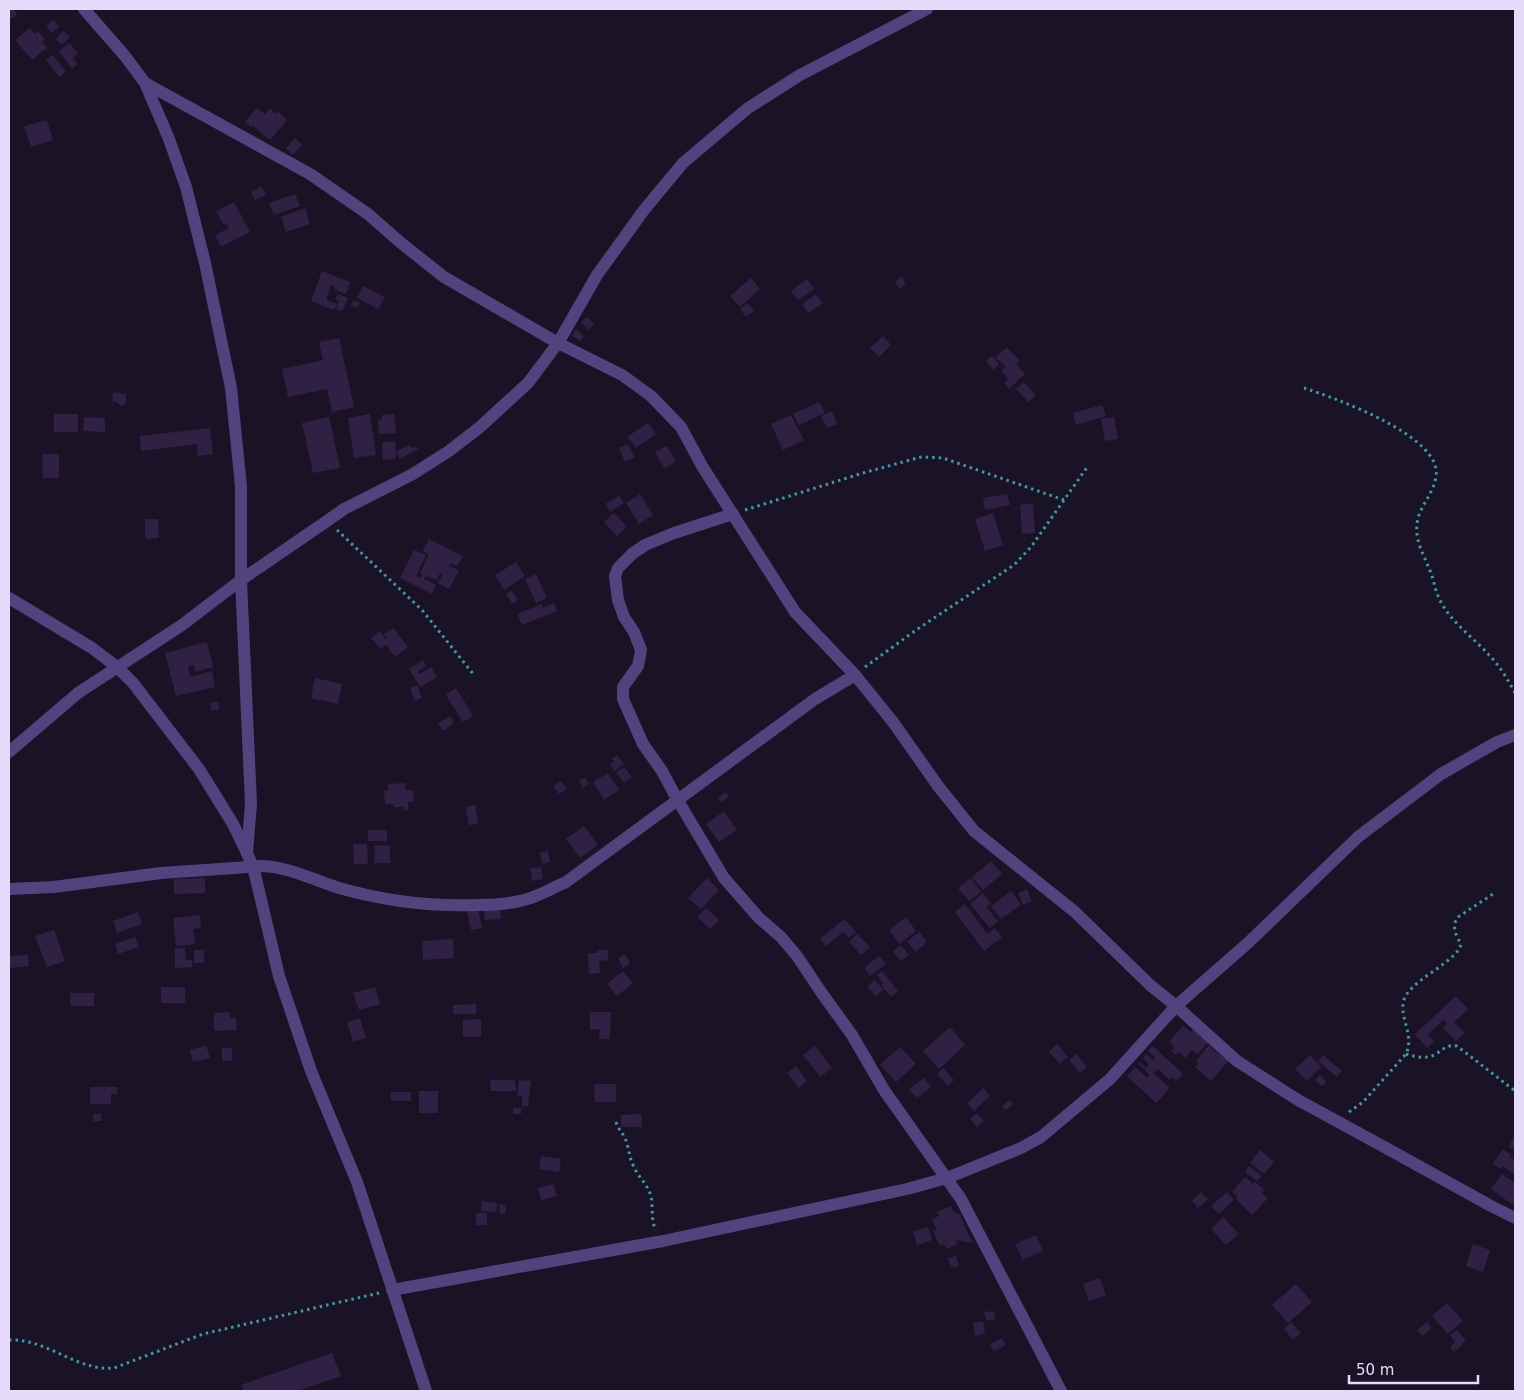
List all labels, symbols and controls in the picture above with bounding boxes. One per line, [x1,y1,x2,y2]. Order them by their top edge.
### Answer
scale bar [1349,1352,1478,1384]
text: 50 m [1356,1361,1394,1379]

